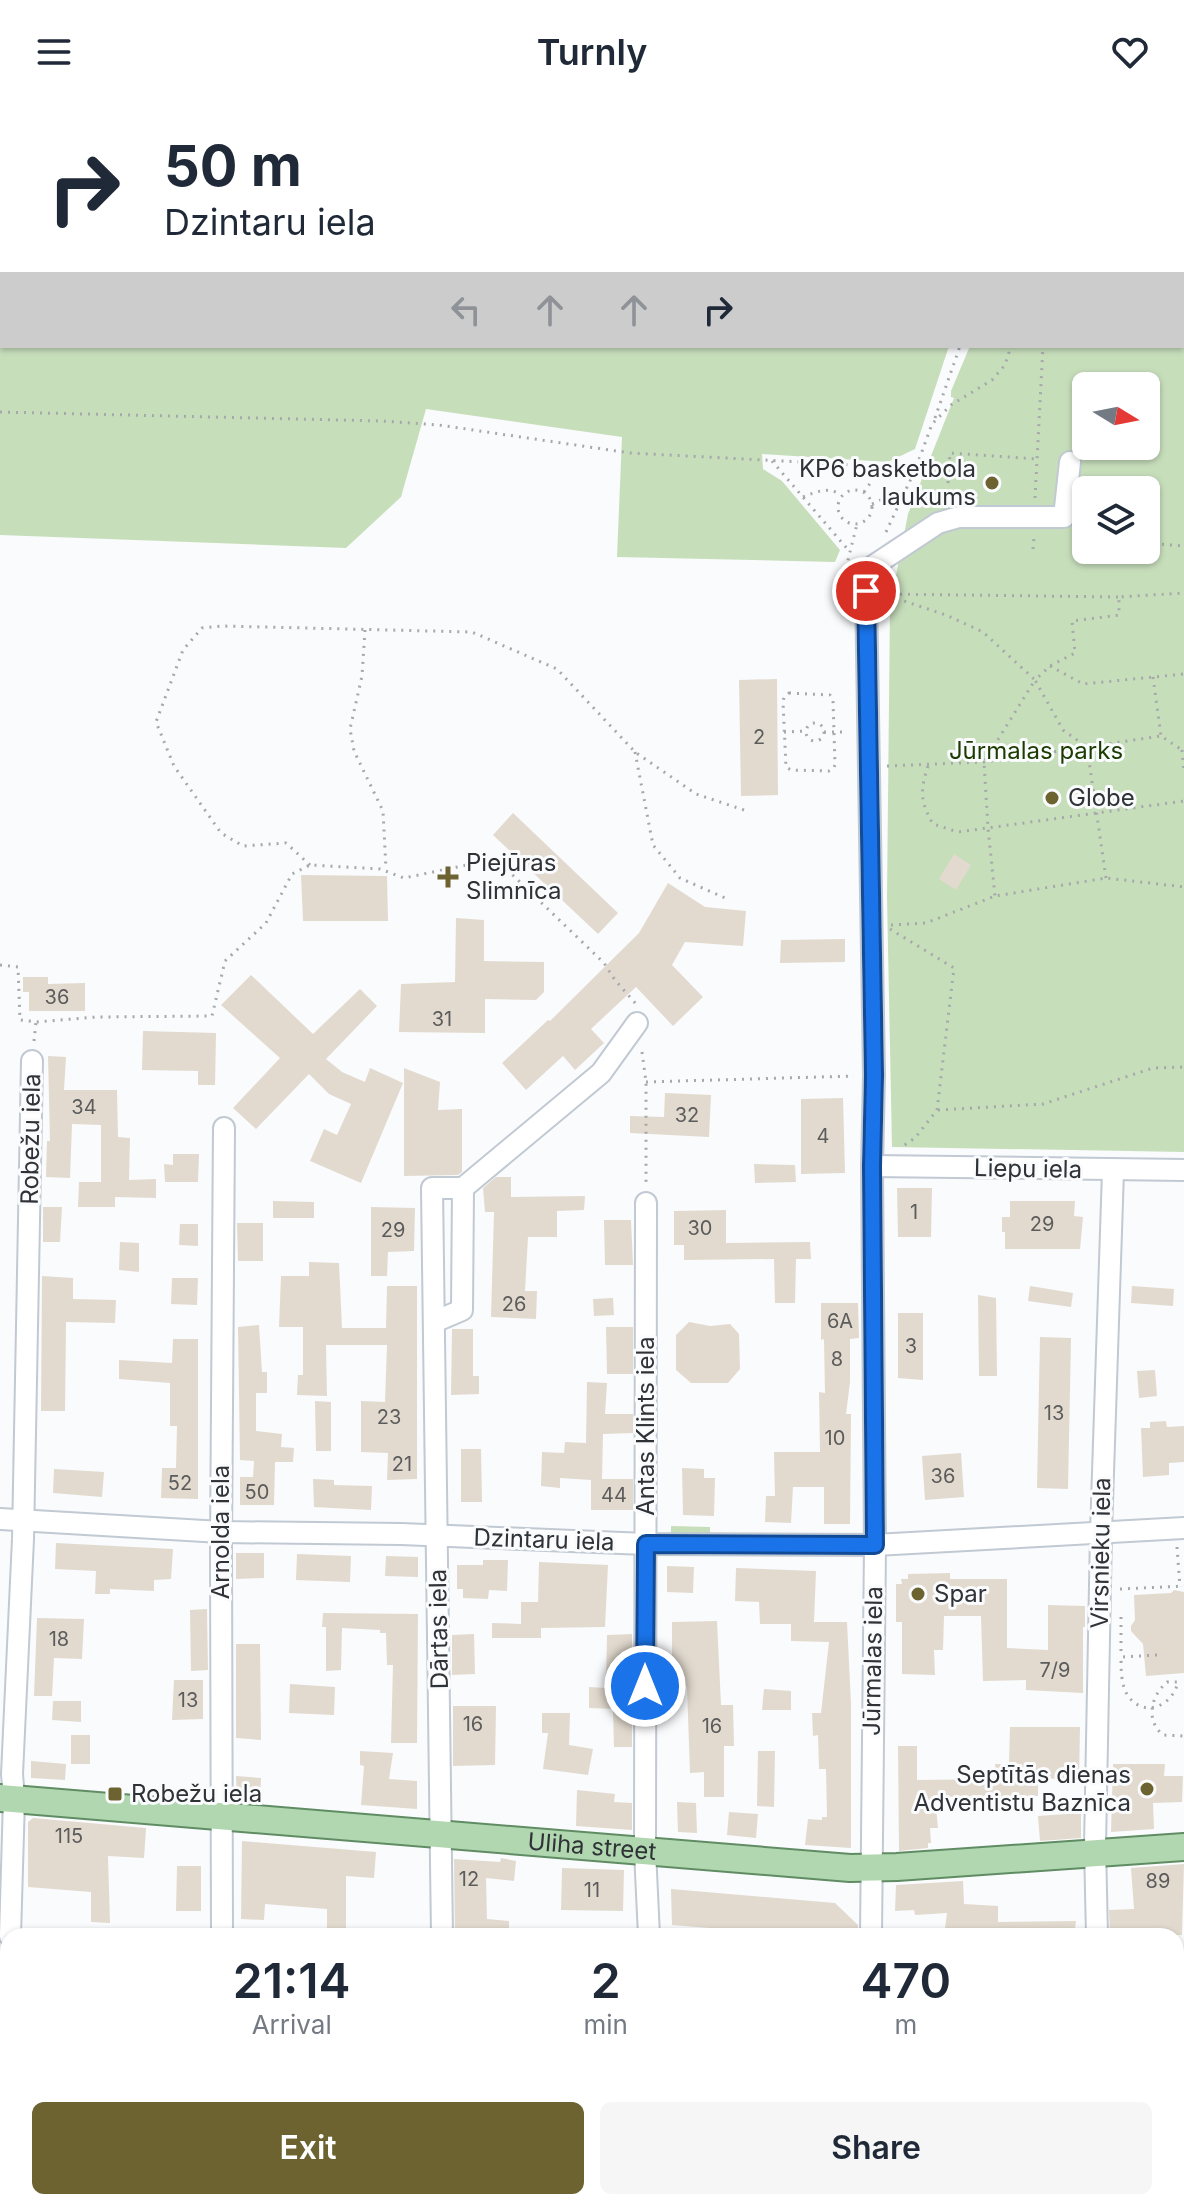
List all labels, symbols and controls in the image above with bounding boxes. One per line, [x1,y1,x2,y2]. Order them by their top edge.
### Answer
icon: menu [32,30,76,74]
text: Turnly [537,30,647,74]
icon: heart [1108,30,1152,74]
text: 50 m [164,132,302,200]
icon: right [32,136,136,240]
text: Dzintaru iela [164,200,376,244]
icon: left [444,288,488,332]
icon: ahead [528,288,572,332]
icon: ahead [612,288,656,332]
icon: right [696,288,740,332]
north arrow [1072,372,1160,460]
map controls [1072,372,1160,564]
place label: KP6 basketbola laukums [799,454,976,511]
marker: KP6 basketbola laukums [983,474,1001,492]
button: layers [1072,476,1160,564]
pin [832,557,900,625]
icon: arrive [844,569,888,613]
house number: 2 [753,725,765,749]
park label: Jūrmalas parks [949,736,1123,765]
place label: Globe [1068,783,1135,812]
marker: Globe [1043,789,1061,807]
place label: Piejūras Slimnīca [466,848,561,905]
marker: Piejūras Slimnīca [437,866,459,888]
house number: 36 [45,985,69,1009]
house number: 31 [432,1007,452,1031]
street label: Robežu iela [15,1073,46,1205]
house number: 34 [71,1095,97,1119]
house number: 32 [675,1103,699,1127]
house number: 4 [817,1124,829,1148]
street label: Liepu iela [974,1153,1082,1184]
house number: 1 [910,1200,918,1224]
house number: 29 [1030,1212,1054,1236]
house number: 30 [688,1216,712,1240]
house number: 29 [381,1218,405,1242]
house number: 26 [502,1292,526,1316]
house number: 6A [827,1309,853,1333]
house number: 3 [905,1334,917,1358]
street label: Antas Klints iela [631,1336,660,1516]
house number: 8 [831,1347,843,1371]
house number: 13 [1044,1401,1064,1425]
house number: 23 [377,1405,401,1429]
house number: 10 [825,1426,845,1450]
house number: 21 [392,1452,412,1476]
house number: 36 [931,1464,955,1488]
street label: Arnolda iela [206,1465,235,1599]
house number: 52 [168,1471,192,1495]
street label: Virsnieku iela [1085,1477,1116,1629]
house number: 50 [245,1480,269,1504]
house number: 44 [601,1483,627,1507]
street label: Dzintaru iela [473,1523,615,1556]
street label: Dārtas iela [423,1569,454,1689]
place label: Spar [934,1579,987,1608]
marker: Spar [909,1585,927,1603]
street label: Jūrmalas iela [857,1586,888,1736]
house number: 18 [49,1627,69,1651]
position arrow [603,1644,687,1728]
house number: 7/9 [1040,1658,1070,1682]
house number: 13 [178,1688,198,1712]
house number: 16 [463,1712,483,1736]
house number: 16 [702,1714,722,1738]
place label: Septītās dienas Adventistu Baznīca [913,1760,1131,1817]
place label: Robežu iela [131,1779,262,1808]
marker: Septītās dienas Adventistu Baznīca [1138,1780,1156,1798]
marker: Robežu iela [106,1785,124,1803]
house number: 115 [55,1824,83,1848]
street label: Uliha street [527,1827,658,1866]
house number: 12 [459,1867,479,1891]
house number: 89 [1146,1869,1170,1893]
house number: 11 [584,1878,600,1902]
text: 21:14 [233,1951,351,2010]
text: 2 [591,1951,621,2010]
text: 470 [861,1951,951,2010]
text: Arrival [252,2009,332,2040]
text: min [583,2009,628,2040]
text: m [894,2009,917,2040]
button: Exit [32,2102,584,2194]
button: Share [600,2102,1152,2194]

